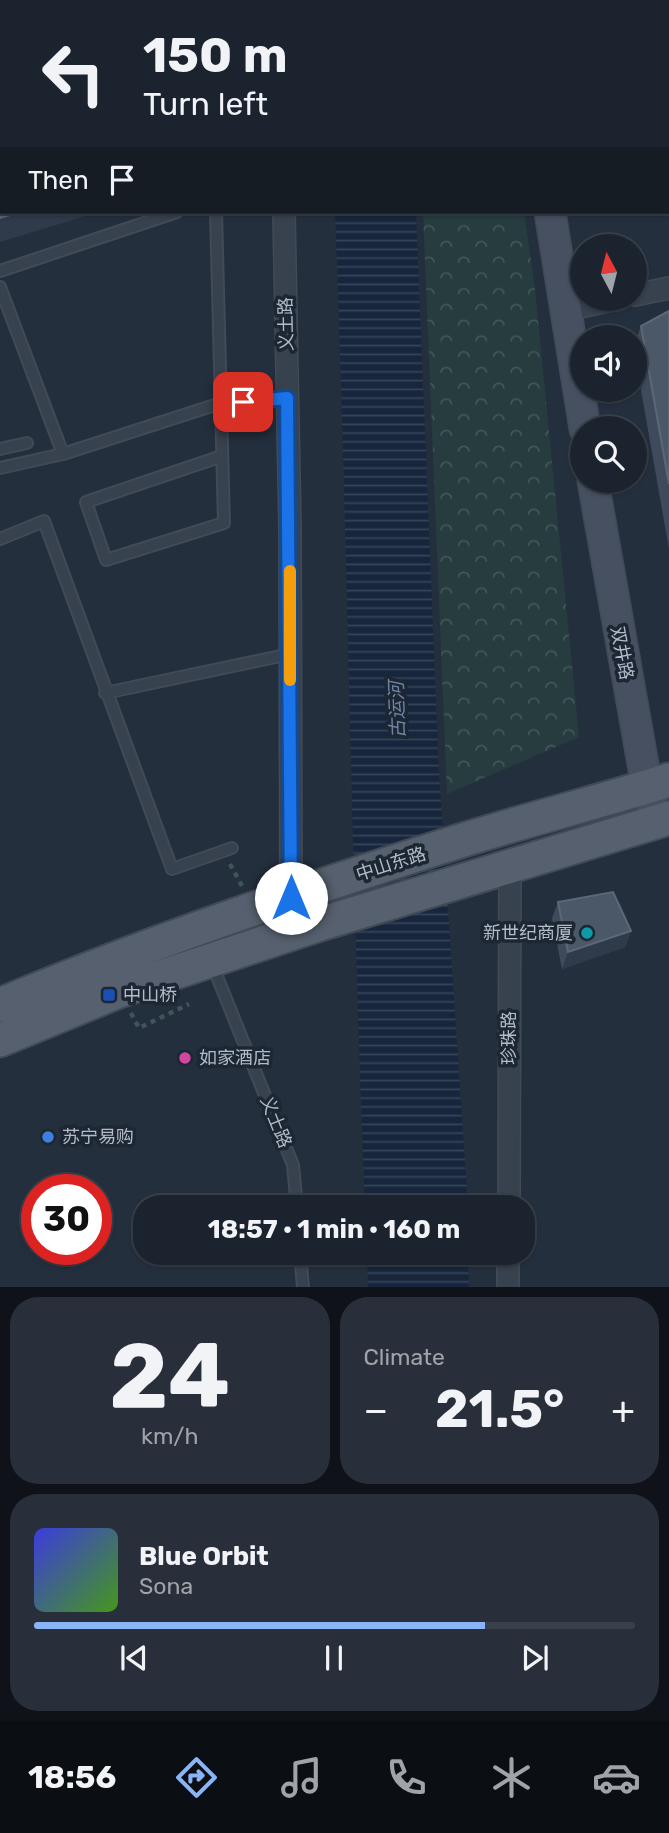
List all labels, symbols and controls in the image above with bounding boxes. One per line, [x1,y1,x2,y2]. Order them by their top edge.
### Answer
text: 150 m [143,26,288,84]
icon: left [28,28,119,119]
text: Turn left [143,85,268,123]
icon: arrive [103,161,141,199]
text: Then [28,165,89,196]
north arrow [570,234,648,312]
map controls [570,234,647,493]
street label: 义土路 [275,297,297,351]
button: sound [570,325,647,402]
pin [213,372,273,432]
icon: arrive [224,383,262,421]
button: search [570,416,647,493]
street label: 双井路 [606,624,638,682]
water label: 古运河 [384,677,409,739]
street label: 中山东路 [353,842,429,886]
position arrow [254,861,328,935]
place label: 新世纪商厦 [483,922,573,944]
marker: 新世纪商厦 [579,925,595,941]
place label: 中山桥 [123,984,177,1006]
marker: 中山桥 [101,987,117,1003]
street label: 珍珠路 [498,1011,520,1065]
place label: 如家酒店 [199,1047,271,1069]
marker: 如家酒店 [177,1050,193,1066]
street label: 义士路 [256,1093,296,1151]
place label: 苏宁易购 [62,1126,134,1148]
marker: 苏宁易购 [40,1129,56,1145]
speed limit sign: 30 [21,1174,112,1265]
text: 18:57 · 1 min · 160 m [208,1214,460,1245]
text: 24 [109,1322,230,1430]
text: Climate [364,1343,445,1371]
text: 21.5° [435,1378,564,1440]
text: − [364,1387,388,1433]
text: + [611,1387,635,1433]
text: km/h [141,1422,198,1450]
text: Blue Orbit [139,1541,269,1572]
text: Sona [139,1572,193,1600]
icon: previous [115,1639,153,1677]
icon: pause [315,1639,353,1677]
icon: next [516,1639,554,1677]
icon: directions [172,1753,221,1802]
icon: music [277,1753,326,1802]
icon: phone [382,1753,431,1802]
icon: climate [487,1753,536,1802]
icon: car [592,1753,641,1802]
text: 18:56 [28,1758,116,1796]

